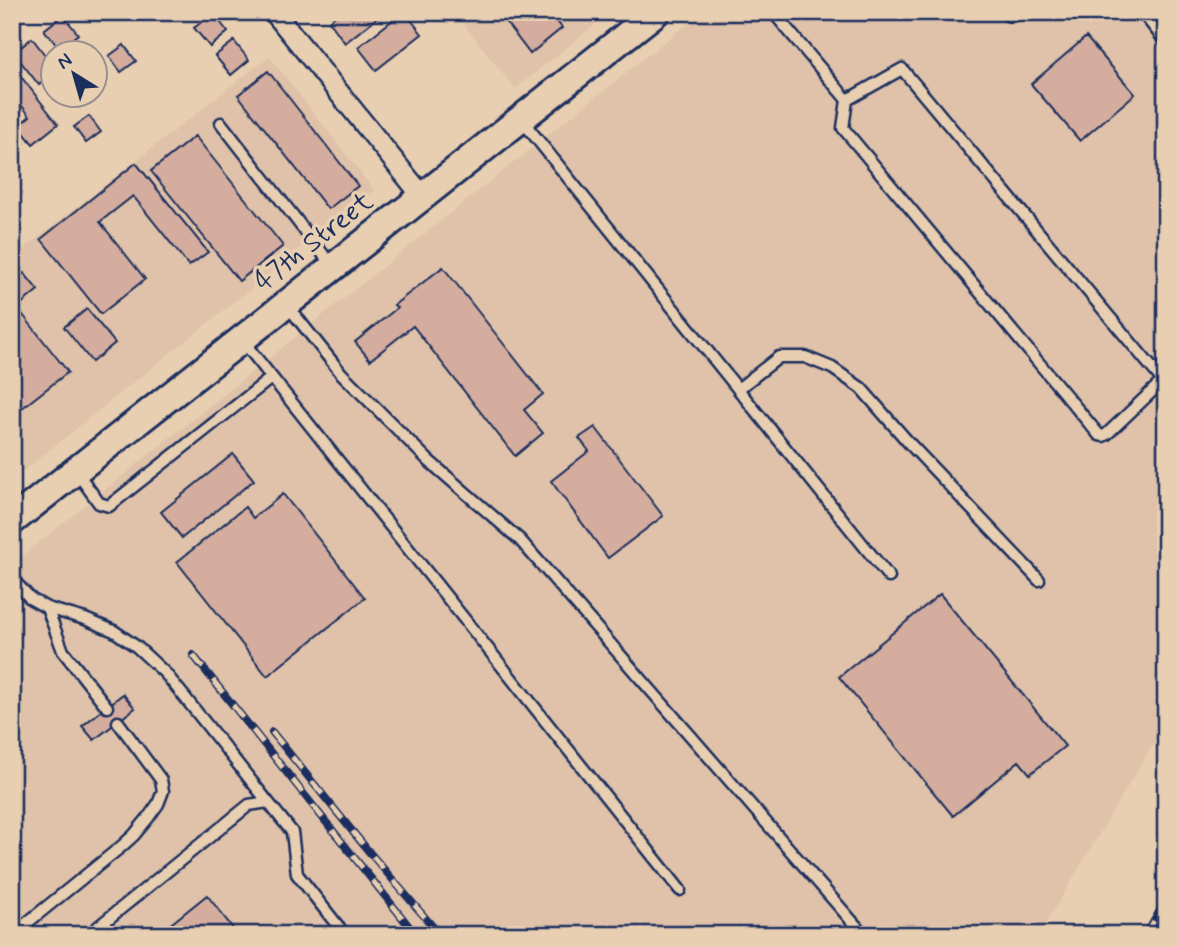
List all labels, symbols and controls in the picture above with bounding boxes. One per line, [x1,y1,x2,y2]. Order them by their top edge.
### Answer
north arrow [38,38,108,108]
text: N [52,48,77,75]
street label: 47th Street [247,183,382,300]

